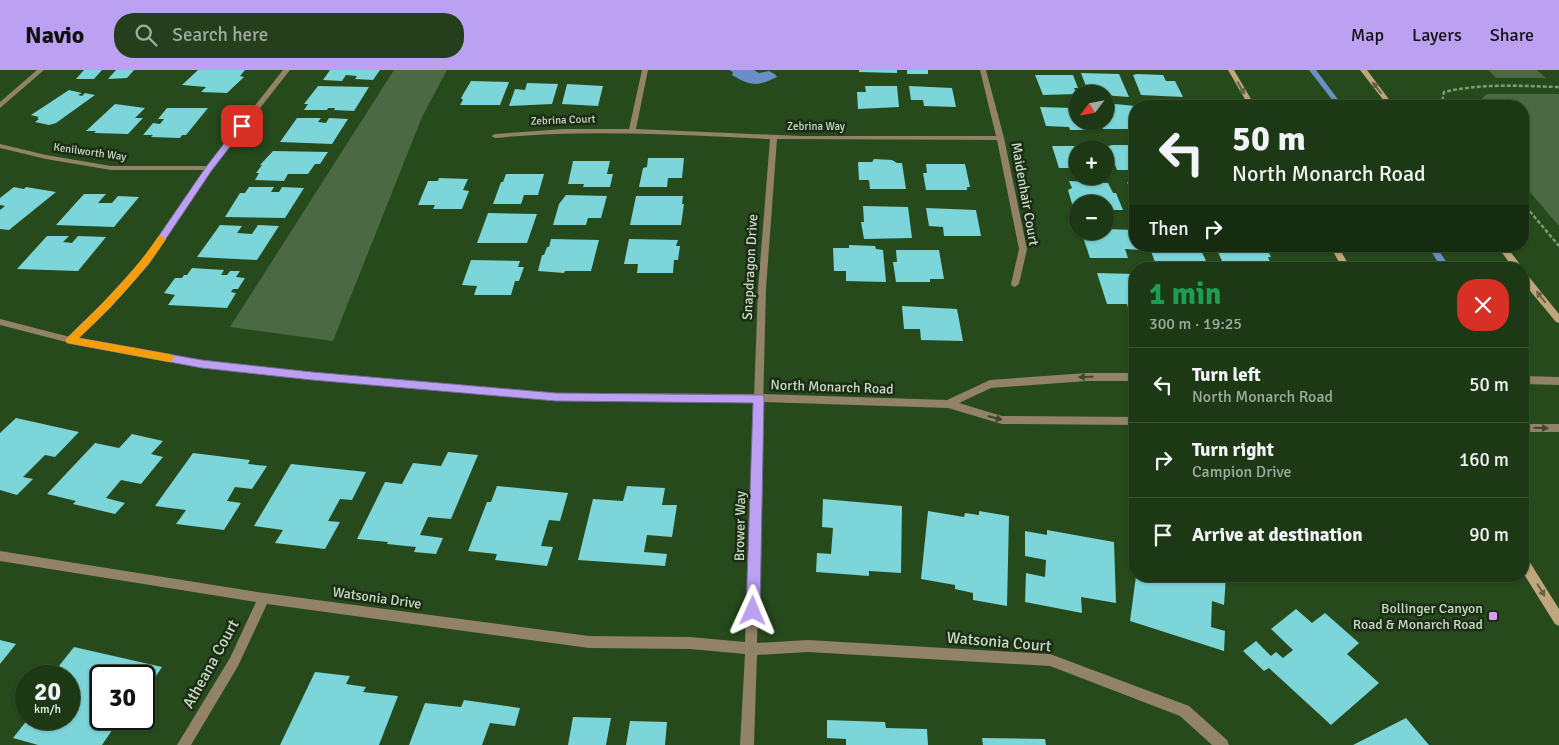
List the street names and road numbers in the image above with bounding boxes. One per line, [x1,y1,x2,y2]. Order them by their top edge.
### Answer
street label: Zebrina Court [530,112,596,128]
street label: Zebrina Way [787,120,846,133]
street label: Kenilworth Way [53,140,128,164]
street label: Maidenhair Court [1008,141,1042,247]
street label: Snapdragon Drive [739,214,761,320]
street label: North Monarch Road [770,376,894,398]
street label: Brower Way [731,490,749,561]
street label: Watsonia Drive [331,583,423,613]
street label: Atheana Court [178,616,244,712]
street label: Watsonia Court [946,627,1053,657]

